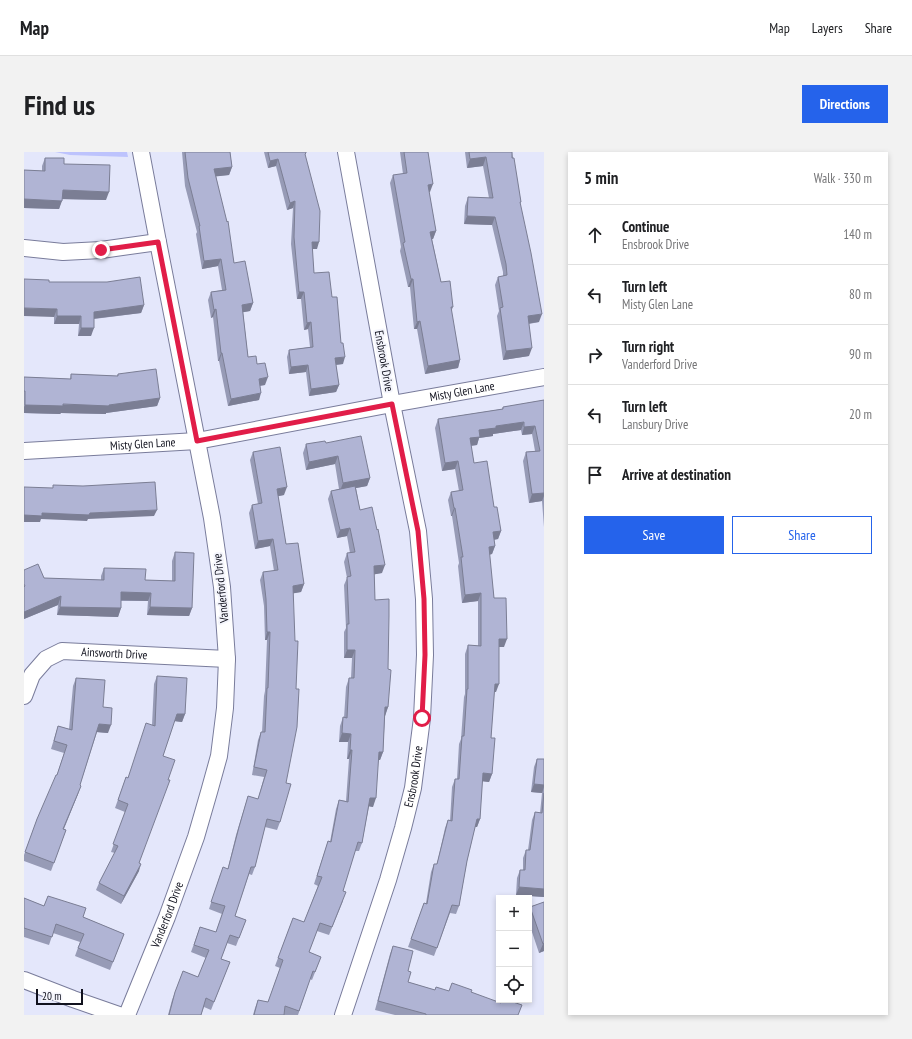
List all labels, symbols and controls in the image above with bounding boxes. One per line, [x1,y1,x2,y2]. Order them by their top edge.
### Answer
text: Map [20,16,49,40]
text: Map [769,19,790,37]
text: Layers [812,19,843,37]
text: Share [865,19,892,37]
button: Directions [802,85,888,123]
text: Find us [24,86,95,123]
text: 5 min [584,167,618,189]
text: Walk · 330 m [814,170,872,187]
text: Continue [622,217,669,236]
icon: ahead [584,224,606,246]
text: 140 m [843,226,872,243]
text: Ensbrook Drive [622,236,689,253]
route end [92,241,110,259]
text: Turn left [622,277,667,296]
icon: left [584,284,606,306]
text: 80 m [849,286,872,303]
text: Misty Glen Lane [622,296,693,313]
street label: Ensbrook Drive [372,329,397,393]
text: Turn right [622,337,674,356]
icon: right [584,344,606,366]
text: 90 m [849,346,872,363]
text: Vanderford Drive [622,356,697,373]
street label: Misty Glen Lane [428,378,496,404]
text: Turn left [622,397,667,416]
icon: left [584,404,606,426]
text: 20 m [849,406,872,423]
text: Lansbury Drive [622,416,688,433]
street label: Misty Glen Lane [110,434,176,453]
icon: arrive [584,464,606,486]
text: Arrive at destination [622,465,731,484]
button: Save [584,516,724,554]
button: Share [732,516,872,554]
street label: Vanderford Drive [209,553,232,624]
street label: Ainsworth Drive [81,644,148,662]
route start [413,709,431,727]
street label: Ensbrook Drive [400,745,425,809]
street label: Vanderford Drive [147,879,186,951]
map controls [496,895,532,1003]
button: + [496,895,532,931]
button: − [496,931,532,967]
button: locate [496,967,532,1003]
scale bar [36,987,83,1006]
text: 20 m [42,989,61,1003]

